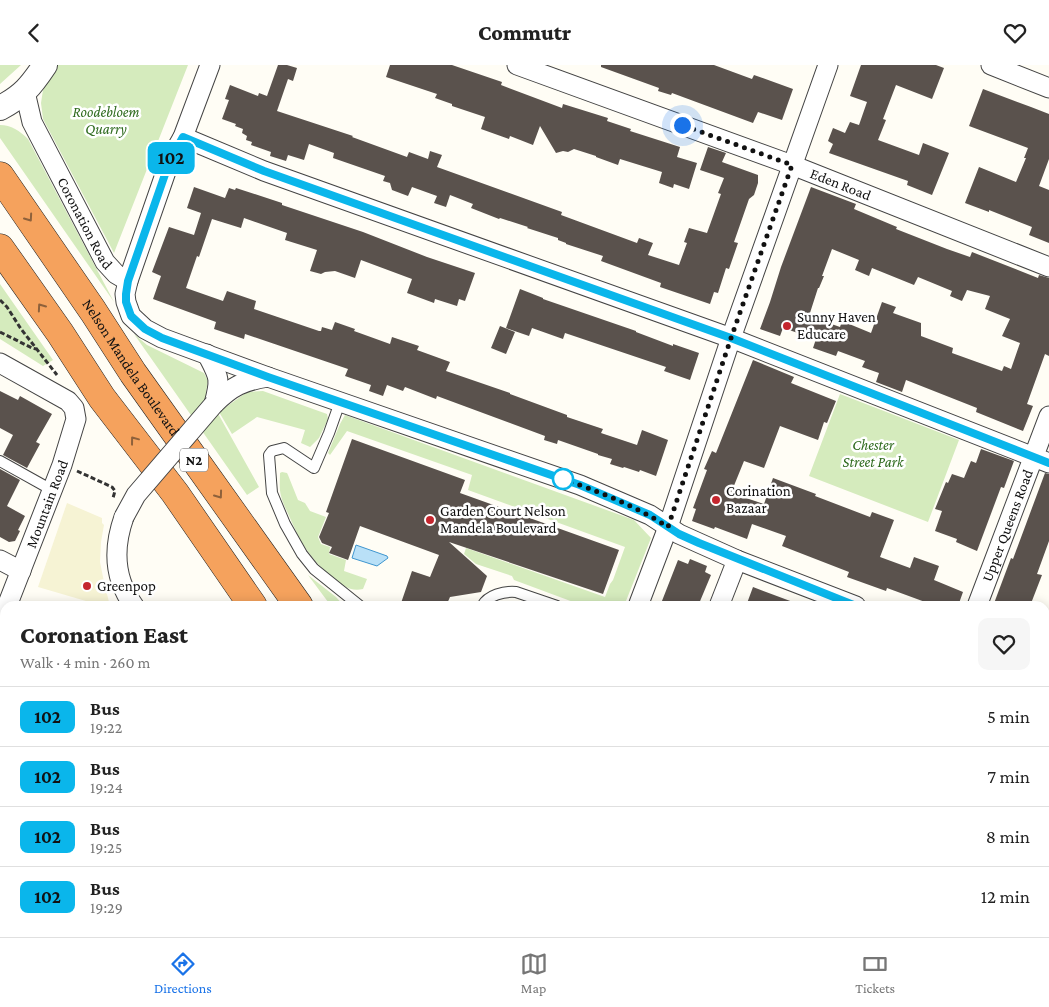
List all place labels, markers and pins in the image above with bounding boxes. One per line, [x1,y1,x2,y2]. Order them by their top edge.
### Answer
place label: Sunny Haven Educare [797,309,876,342]
marker: Sunny Haven Educare [781,320,793,332]
unlabelled marker [552,468,574,490]
place label: Corination Bazaar [726,483,791,516]
marker: Corination Bazaar [710,494,722,506]
place label: Garden Court Nelson Mandela Boulevard [440,503,566,536]
marker: Garden Court Nelson Mandela Boulevard [424,514,436,526]
place label: Greenpop [97,578,156,595]
marker: Greenpop [81,580,93,592]

